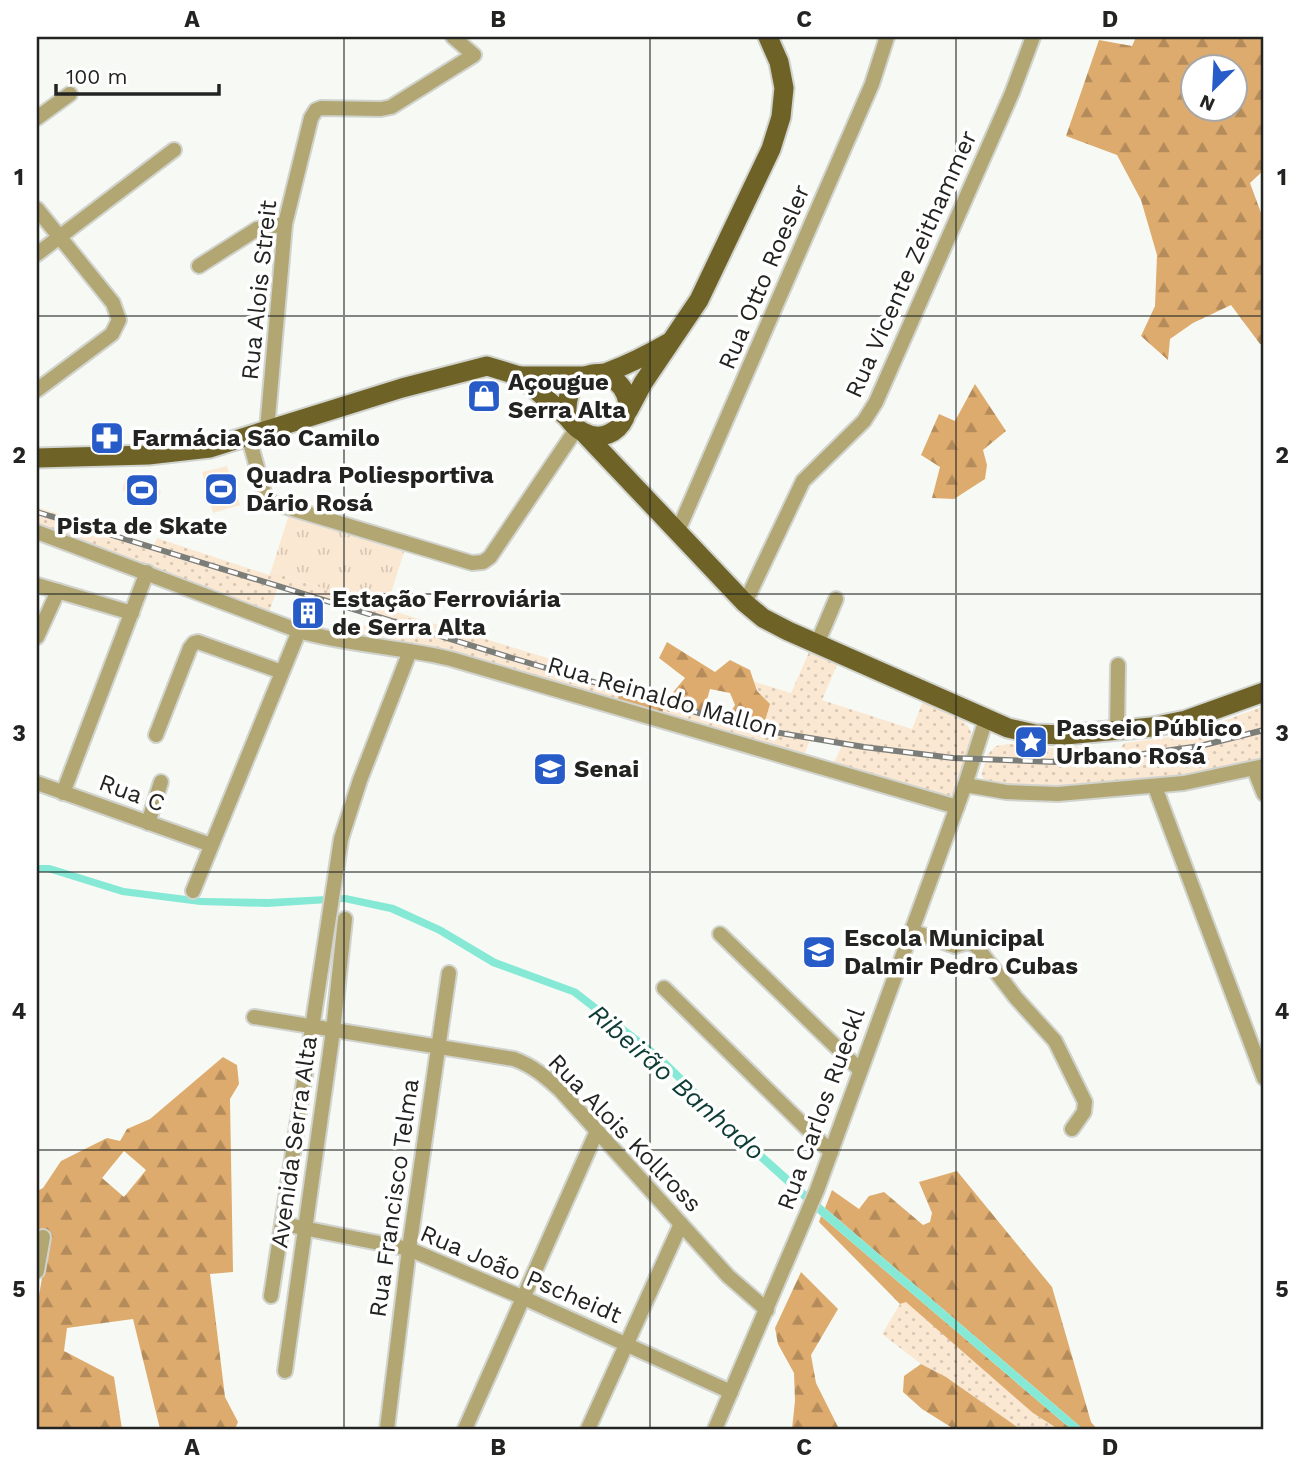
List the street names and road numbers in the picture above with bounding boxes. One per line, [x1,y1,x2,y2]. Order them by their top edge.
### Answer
street label: Rua Vicente Zeithammer [839,126,983,402]
street label: Rua Otto Roesler [712,180,816,374]
street label: Rua Alois Streit [236,199,282,381]
street label: Rua Reinaldo Mallon [544,651,782,743]
street label: Rua C [95,768,169,818]
street label: Rua Carlos Rueckl [771,1004,871,1214]
street label: Avenida Serra Alta [265,1034,323,1250]
street label: Rua Alois Kollross [543,1048,707,1218]
street label: Rua Francisco Telma [363,1077,425,1319]
street label: Rua João Pscheidt [416,1219,626,1329]

